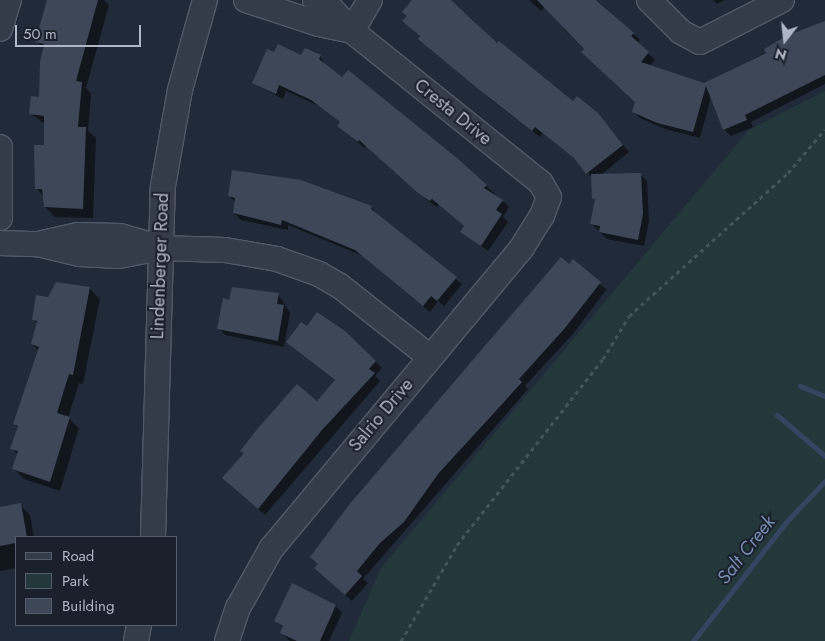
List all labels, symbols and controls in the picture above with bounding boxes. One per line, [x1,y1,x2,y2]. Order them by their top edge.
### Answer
scale bar [18,15,144,47]
north arrow [760,15,810,65]
text: 50 m [23,23,57,45]
text: N [773,43,789,66]
street label: Cresta Drive [410,74,496,150]
street label: Lindenberger Road [147,192,173,340]
street label: Salrio Drive [344,374,418,456]
water label: Salt Creek [712,511,780,589]
legend [15,536,178,626]
text: Road [62,545,94,567]
text: Park [62,570,89,592]
text: Building [62,595,114,617]

